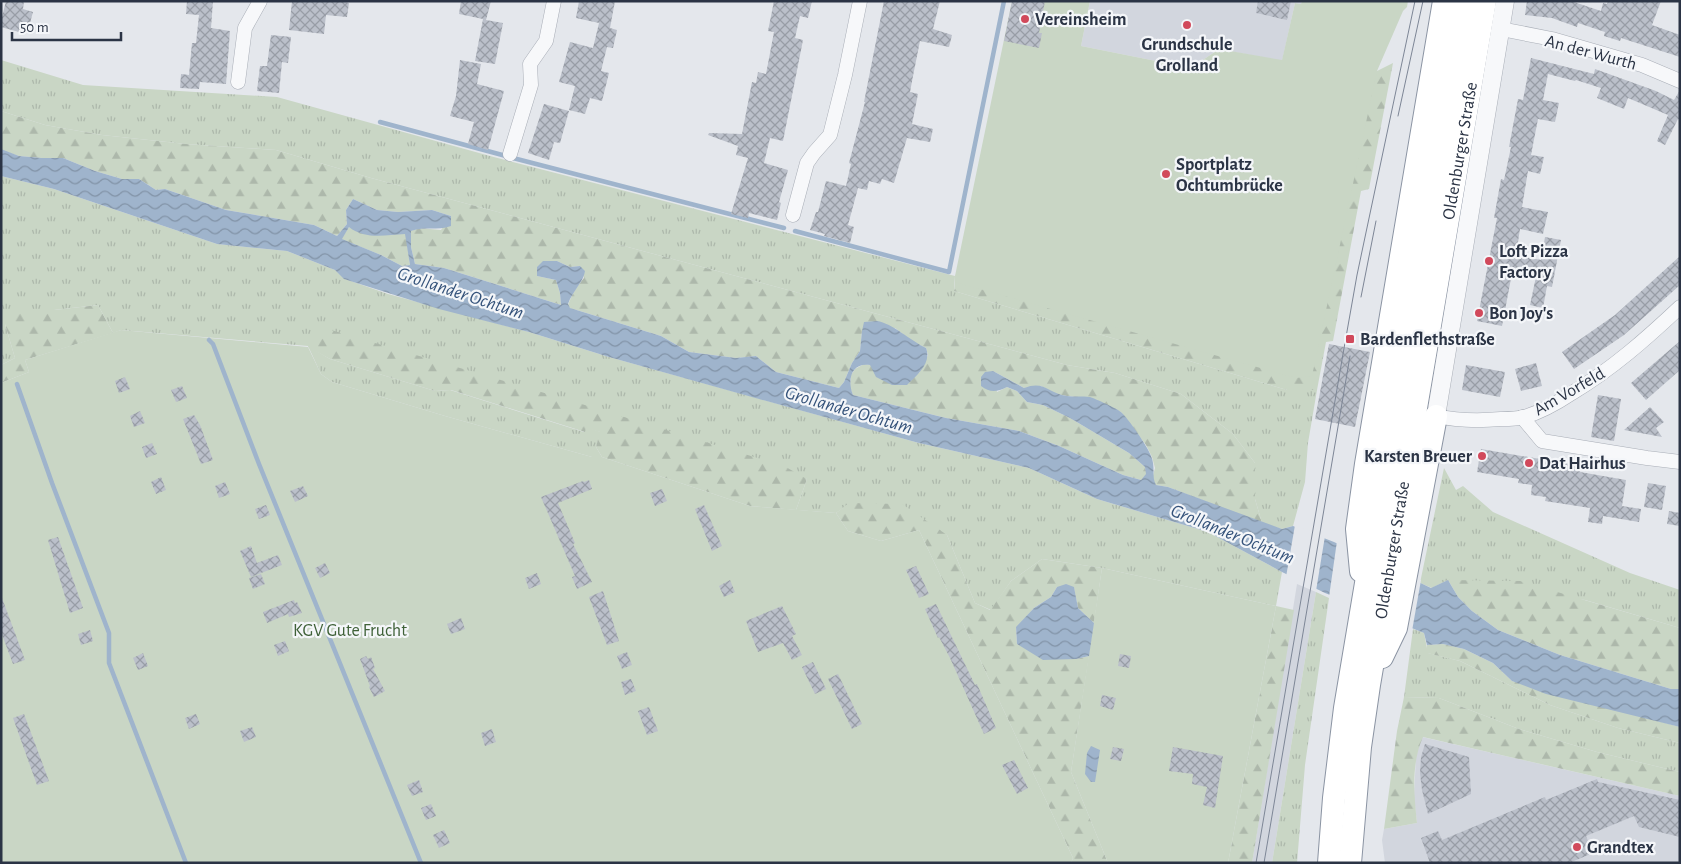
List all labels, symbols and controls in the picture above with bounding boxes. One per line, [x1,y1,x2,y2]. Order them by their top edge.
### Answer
scale bar [12,10,121,42]
place label: Vereinsheim [1035,11,1126,29]
marker: Vereinsheim [1019,13,1031,25]
marker: Grundschule Grolland [1181,19,1193,31]
text: 50 m [20,20,49,35]
street label: An der Wurth [1543,32,1638,74]
place label: Grundschule Grolland [1141,36,1233,75]
street label: Oldenburger Straße [1440,81,1481,221]
place label: Sportplatz Ochtumbrücke [1176,156,1283,195]
marker: Sportplatz Ochtumbrücke [1160,168,1172,180]
place label: Loft Pizza Factory [1499,243,1569,282]
marker: Loft Pizza Factory [1483,255,1495,267]
water label: Grollander Ochtum [395,264,526,323]
place label: Bon Joy's [1489,305,1553,323]
marker: Bon Joy's [1473,307,1485,319]
place label: Bardenflethstraße [1360,331,1495,349]
marker: Bardenflethstraße [1344,333,1356,345]
street label: Am Vorfeld [1531,364,1608,419]
water label: Grollander Ochtum [783,383,914,438]
place label: Karsten Breuer [1364,448,1473,466]
marker: Karsten Breuer [1476,450,1488,462]
place label: Dat Hairhus [1539,455,1626,473]
marker: Dat Hairhus [1523,457,1535,469]
street label: Oldenburger Straße [1372,480,1413,620]
water label: Grollander Ochtum [1168,501,1297,568]
park label: KGV Gute Frucht [293,622,407,640]
place label: Grandtex [1587,839,1654,857]
marker: Grandtex [1571,841,1583,853]

